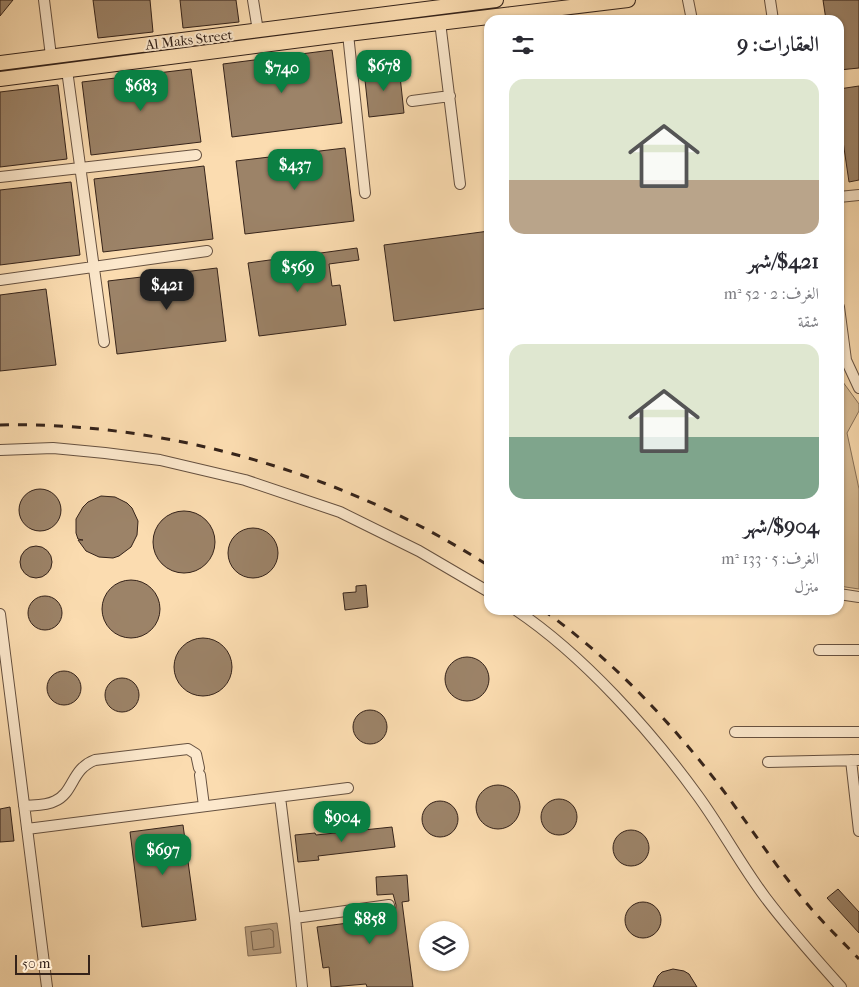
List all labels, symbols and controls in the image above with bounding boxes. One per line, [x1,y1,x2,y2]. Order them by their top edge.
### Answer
street label: Al Maks Street [144,26,233,54]
icon: filters [509,31,537,59]
text: العقارات: 9 [737,32,819,56]
pin: $678 [354,49,414,92]
pin: $740 [252,52,312,94]
text: $678 [367,56,401,75]
text: $740 [265,58,299,77]
pin: $683 [111,70,171,112]
text: $683 [125,76,157,95]
icon: home [619,111,709,201]
pin: $437 [265,148,325,191]
text: $437 [279,155,311,174]
text: $421/شهر [748,249,819,273]
pin: $569 [268,250,328,293]
text: $569 [282,257,314,276]
pin: $421 [137,268,197,311]
text: $421 [151,275,183,294]
text: الغرف: 2 · 52 m² [724,284,819,303]
text: شقة [798,312,819,331]
icon: home [619,376,709,466]
text: $904/شهر [743,514,819,538]
text: الغرف: 5 · 133 m² [721,549,819,568]
text: منزل [794,577,819,596]
pin: $904 [312,800,372,843]
text: $904 [324,807,360,826]
pin: $697 [133,834,193,876]
text: $697 [146,840,180,859]
pin: $858 [340,902,400,945]
text: $858 [354,909,386,928]
map controls [419,921,469,971]
button: layers [419,921,469,971]
scale bar [15,952,90,975]
text: 50 m [22,955,50,972]

